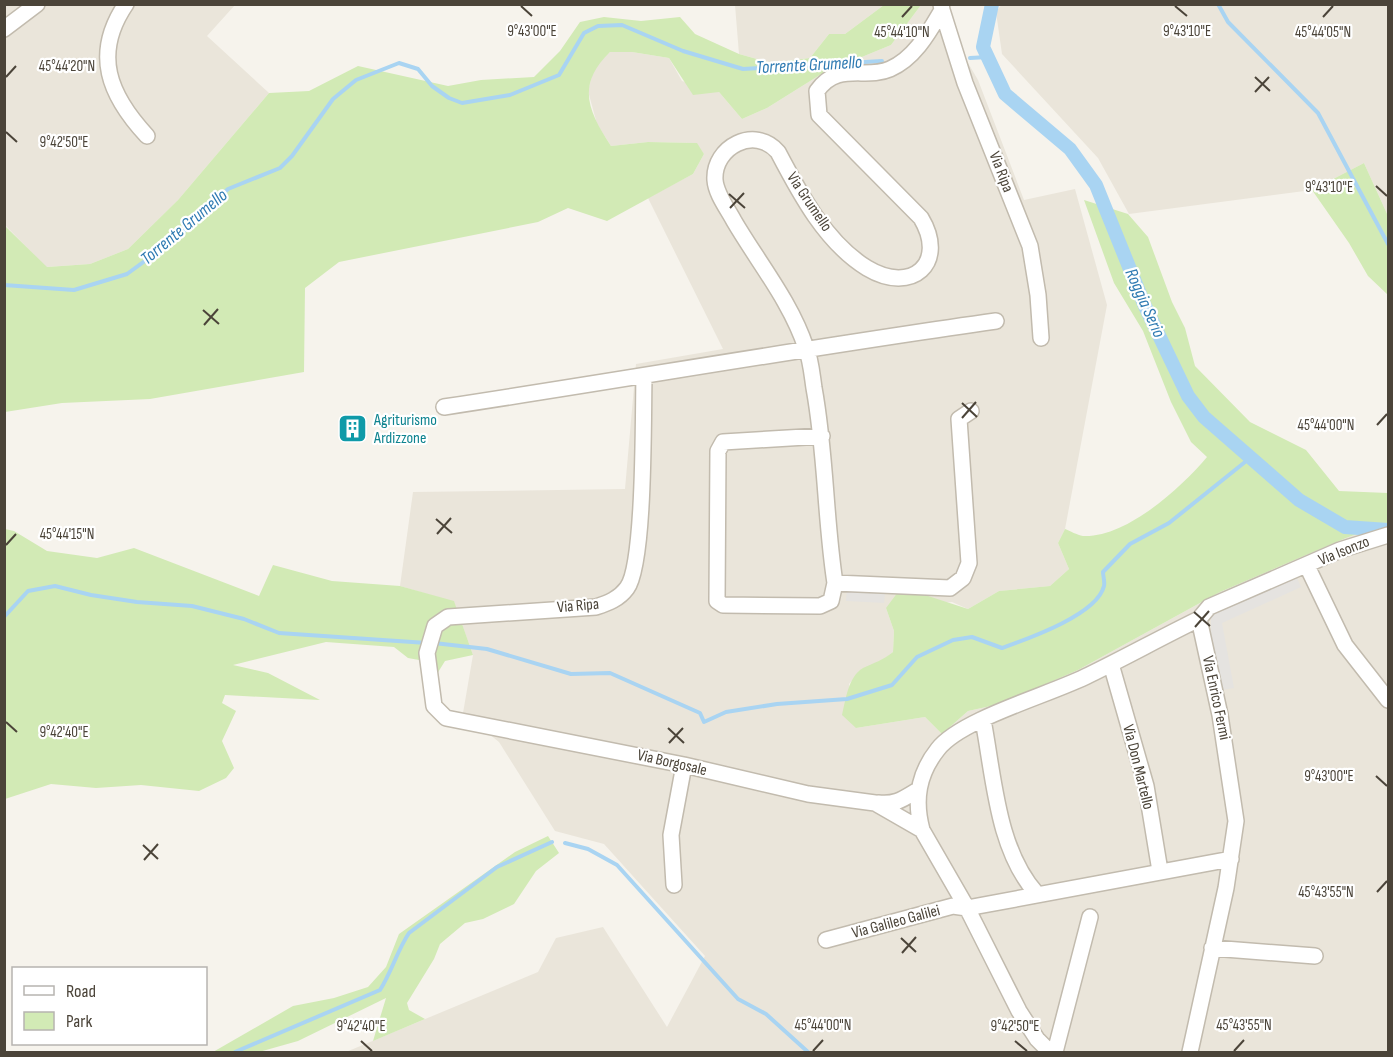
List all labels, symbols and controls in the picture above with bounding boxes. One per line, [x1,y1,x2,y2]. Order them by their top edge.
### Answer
text: 9°43'00"E [507,22,557,41]
text: 9°43'10"E [1163,22,1211,41]
text: 45°44'10"N [874,23,930,42]
text: 45°44'05"N [1295,23,1351,42]
water label: Torrente Grumello [755,52,863,78]
text: 45°44'20"N [39,57,95,76]
text: 9°42'50"E [40,133,88,152]
street label: Via Ripa [985,149,1017,195]
street label: Via Grumello [782,169,836,235]
text: 9°43'10"E [1305,178,1353,197]
water label: Torrente Grumello [137,184,232,269]
water label: Roggia Serio [1120,265,1170,341]
place label: Agriturismo Ardizzone [373,411,437,448]
building icon: Agriturismo Ardizzone [337,413,369,445]
text: 45°44'00"N [1298,416,1354,435]
text: 45°44'15"N [40,525,94,544]
street label: Via Isonzo [1316,532,1372,570]
street label: Via Ripa [556,595,600,617]
street label: Via Enrico Fermi [1198,654,1234,742]
street label: Via Don Martello [1118,722,1158,812]
text: 9°42'40"E [39,723,89,742]
street label: Via Borgosale [635,746,709,780]
text: 9°43'00"E [1304,767,1354,786]
text: 45°43'55"N [1298,883,1354,902]
street label: Via Galileo Galilei [850,901,942,943]
legend [12,967,207,1045]
text: Road [66,981,96,1002]
text: Park [66,1011,92,1032]
text: 45°44'00"N [795,1016,851,1035]
text: 45°43'55"N [1216,1016,1272,1035]
text: 9°42'40"E [336,1017,386,1036]
text: 9°42'50"E [991,1017,1039,1036]

